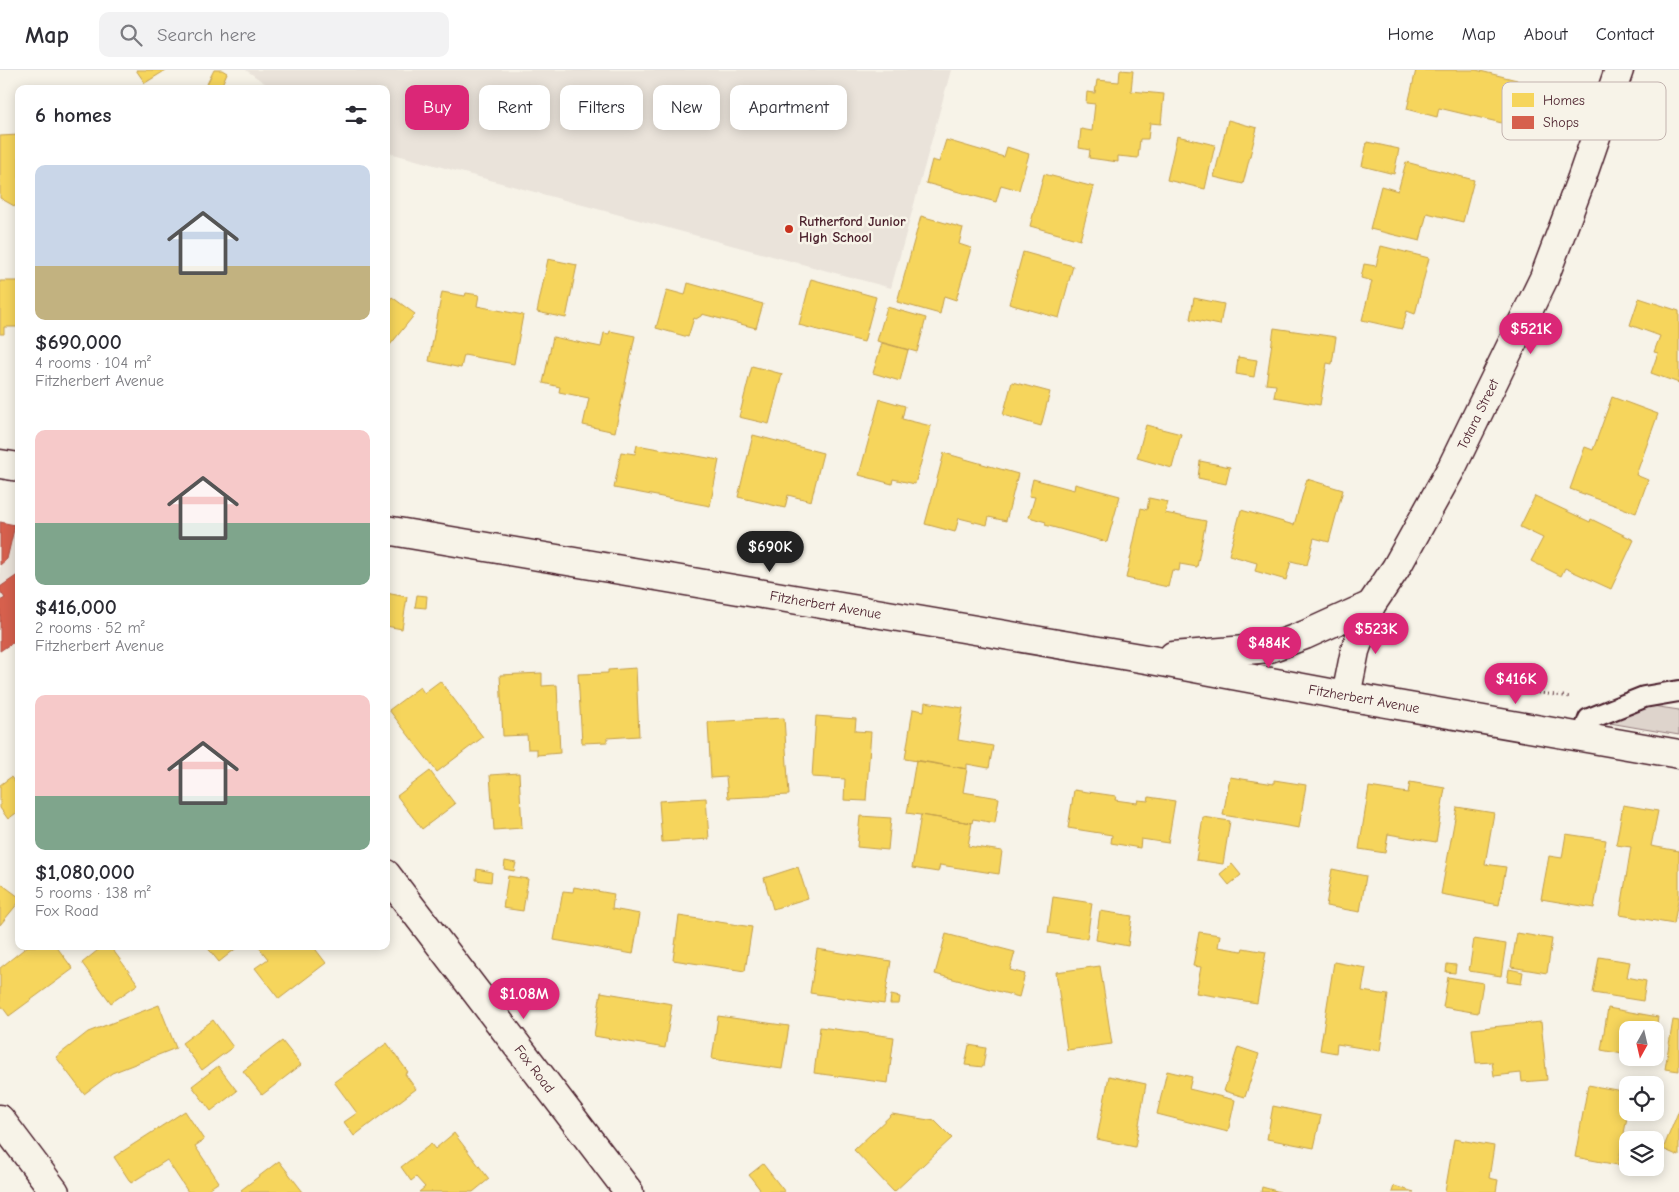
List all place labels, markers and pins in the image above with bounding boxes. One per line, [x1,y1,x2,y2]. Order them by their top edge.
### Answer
place label: Rutherford Junior High School [799,213,906,246]
marker: Rutherford Junior High School [783,223,795,235]
pin: $521K [1496,312,1566,355]
pin: $690K [735,530,805,573]
pin: $523K [1341,612,1411,655]
pin: $484K [1234,626,1304,669]
pin: $416K [1481,662,1551,705]
pin: $1.08M [483,978,565,1020]

